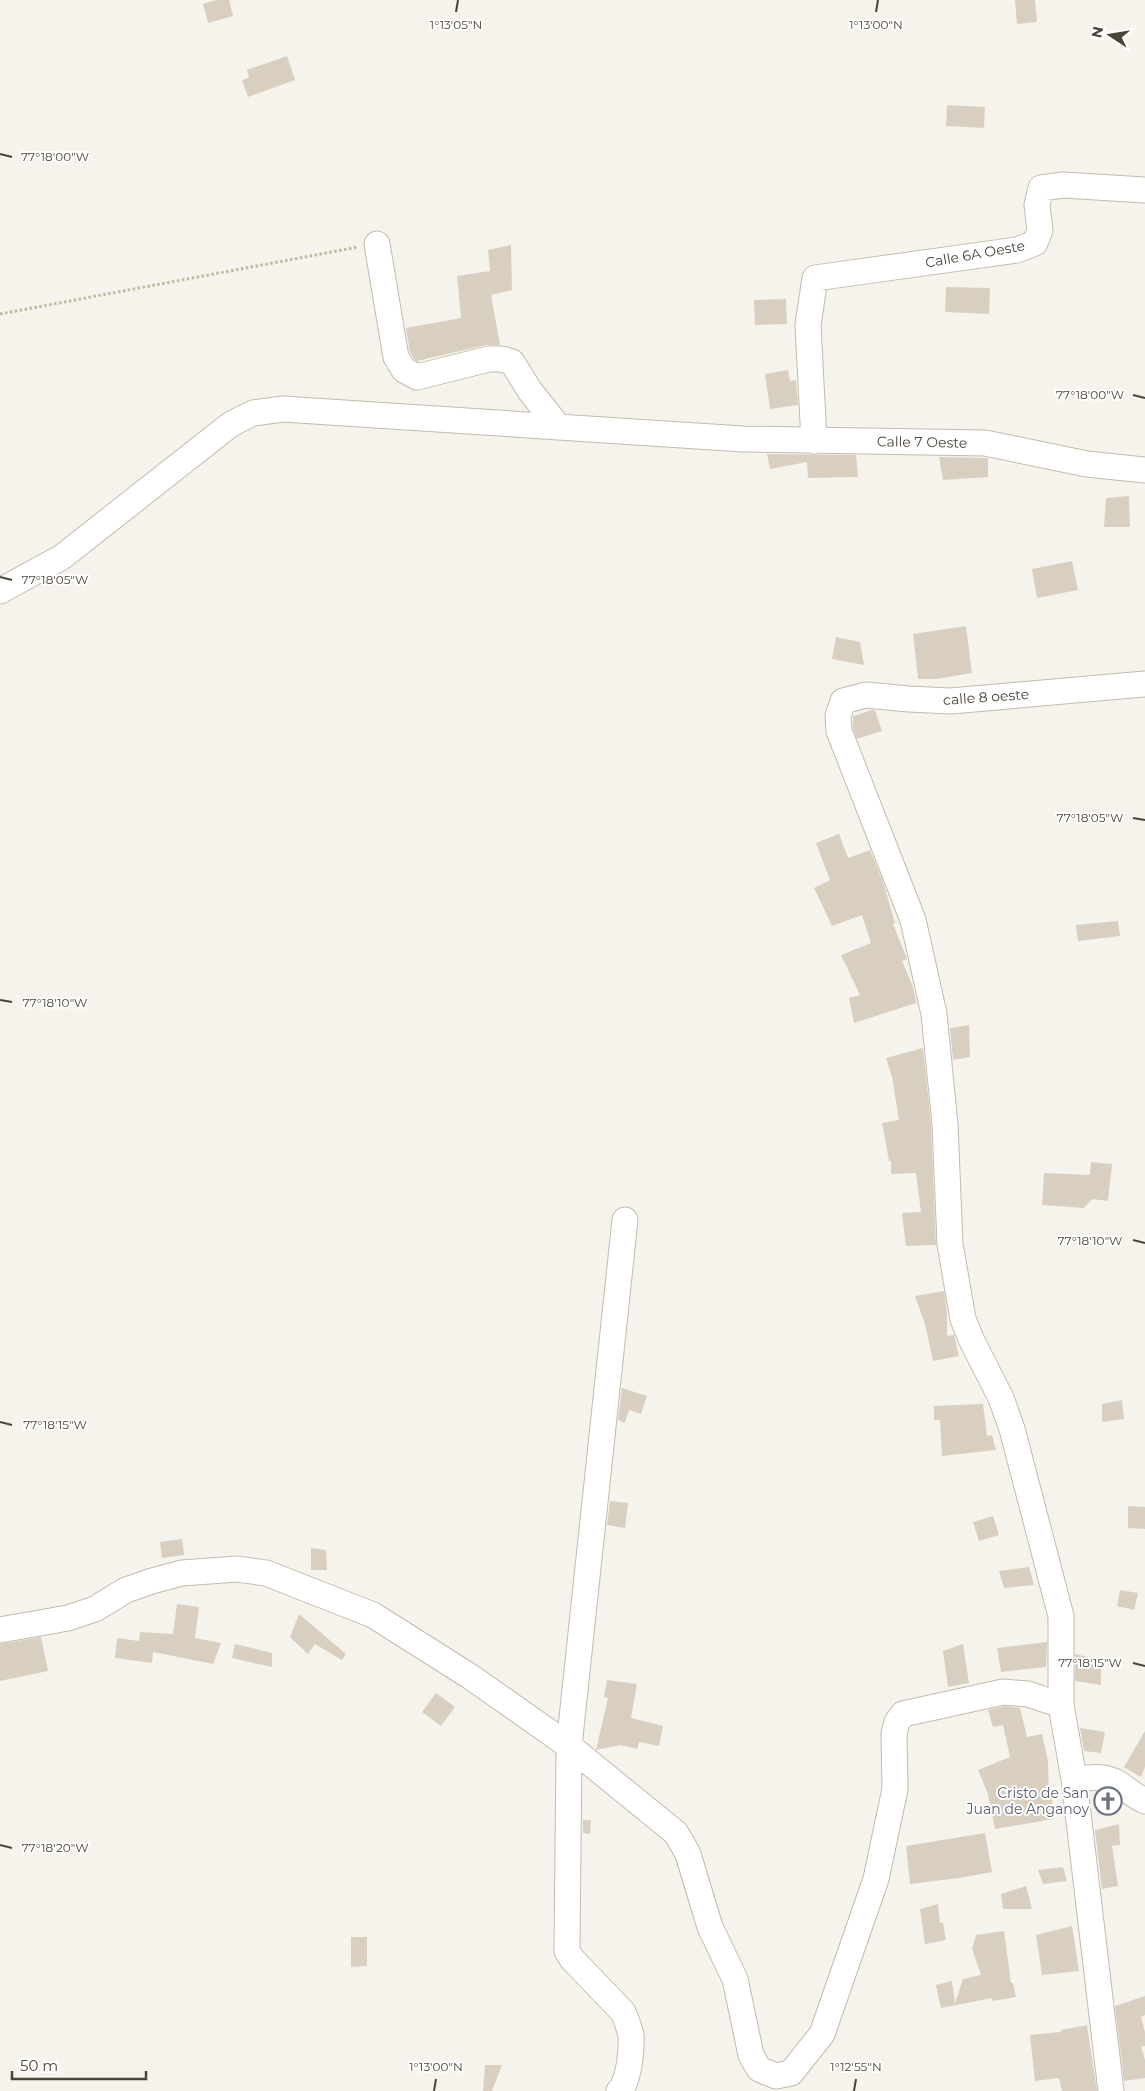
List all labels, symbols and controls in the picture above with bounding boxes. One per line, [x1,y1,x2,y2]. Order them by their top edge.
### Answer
north arrow [1085,10,1135,60]
text: 1°13'05"N [430,17,482,32]
text: 1°13'00"N [849,17,903,32]
text: N [1087,25,1107,40]
text: 77°18'00"W [21,149,89,164]
street label: Calle 6A Oeste [924,236,1026,272]
text: 77°18'00"W [1056,387,1124,402]
street label: Calle 7 Oeste [877,432,967,452]
text: 77°18'05"W [22,572,88,587]
street label: calle 8 oeste [942,685,1030,709]
text: 77°18'05"W [1057,810,1123,825]
text: 77°18'10"W [23,995,87,1010]
text: 77°18'10"W [1058,1233,1122,1248]
text: 77°18'15"W [23,1417,87,1432]
text: 77°18'15"W [1058,1655,1122,1670]
place label: Cristo de San Juan de Anganoy [966,1784,1089,1818]
church icon: Cristo de San Juan de Anganoy [1093,1786,1123,1816]
text: 77°18'20"W [21,1840,89,1855]
scale bar [12,2048,146,2080]
text: 50 m [20,2056,58,2075]
text: 1°13'00"N [409,2059,463,2074]
text: 1°12'55"N [830,2059,882,2074]

